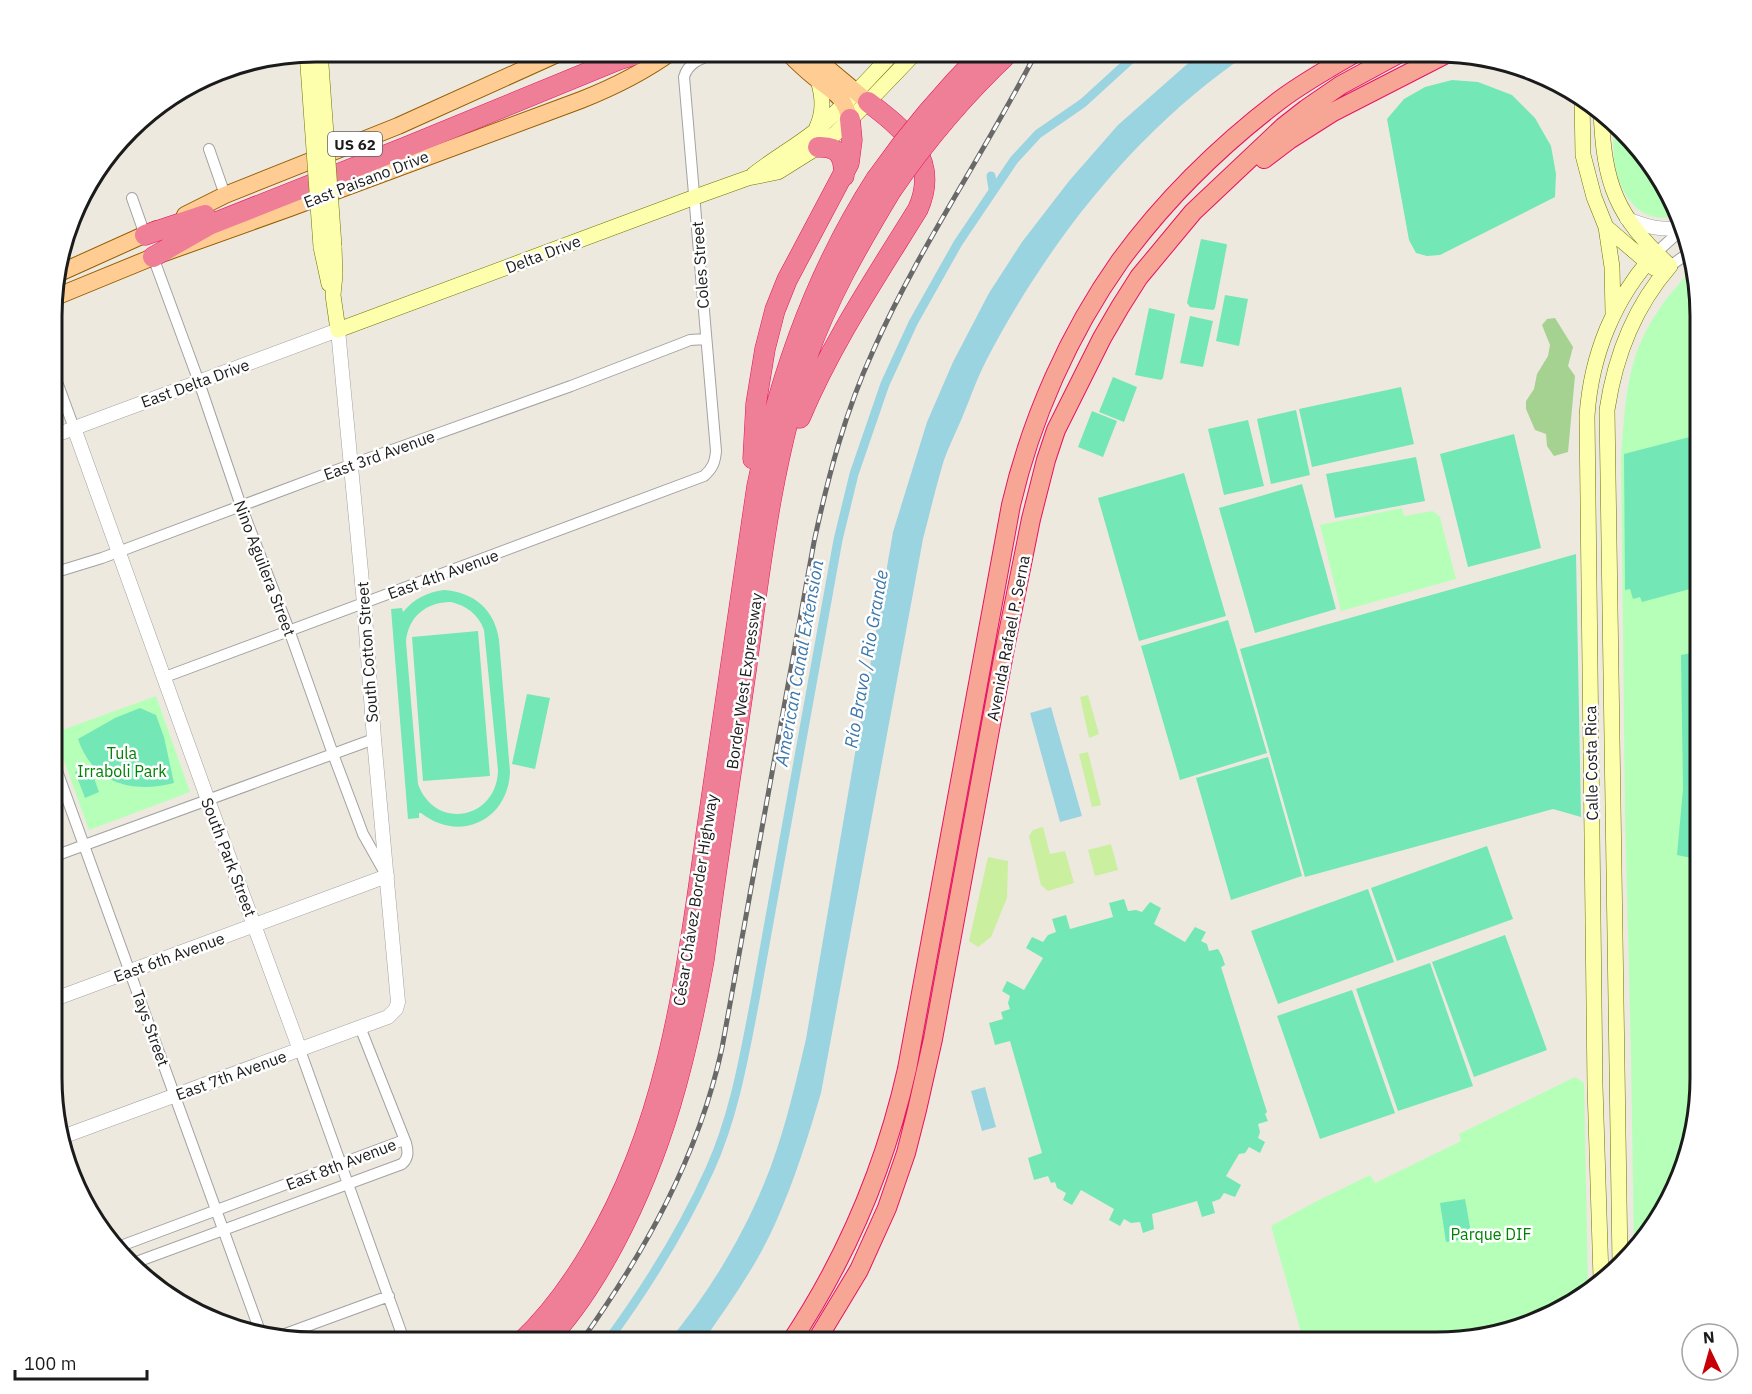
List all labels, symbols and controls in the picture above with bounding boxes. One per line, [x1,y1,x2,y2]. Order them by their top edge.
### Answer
road number: US 62 [328,132,382,156]
street label: East Paisano Drive [301,146,432,212]
street label: Coles Street [687,221,713,309]
street label: Delta Drive [503,230,584,277]
street label: East Delta Drive [138,354,252,412]
street label: East 3rd Avenue [321,426,437,484]
street label: Nino Aguilera Street [230,497,300,639]
street label: East 4th Avenue [385,545,501,603]
street label: Avenida Rafael P. Serna [982,553,1034,722]
water label: American Canal Extension [769,558,828,769]
water label: Río Bravo / Rio Grande [839,568,893,750]
street label: South Cotton Street [352,581,382,723]
street label: Border West Expressway [722,591,766,771]
street label: Calle Costa Rica [1580,705,1602,821]
park label: Tula Irraboli Park [77,743,167,781]
street label: César Chávez Border Highway [668,793,722,1007]
street label: South Park Street [197,795,261,919]
street label: East 6th Avenue [111,928,227,986]
street label: Tays Street [128,987,174,1069]
street label: East 7th Avenue [173,1046,289,1104]
street label: East 8th Avenue [283,1134,399,1194]
park label: Parque DIF [1451,1224,1531,1244]
north arrow [1680,1322,1740,1382]
text: N [1702,1327,1715,1348]
scale bar [15,1343,147,1381]
text: 100 m [24,1352,76,1375]

